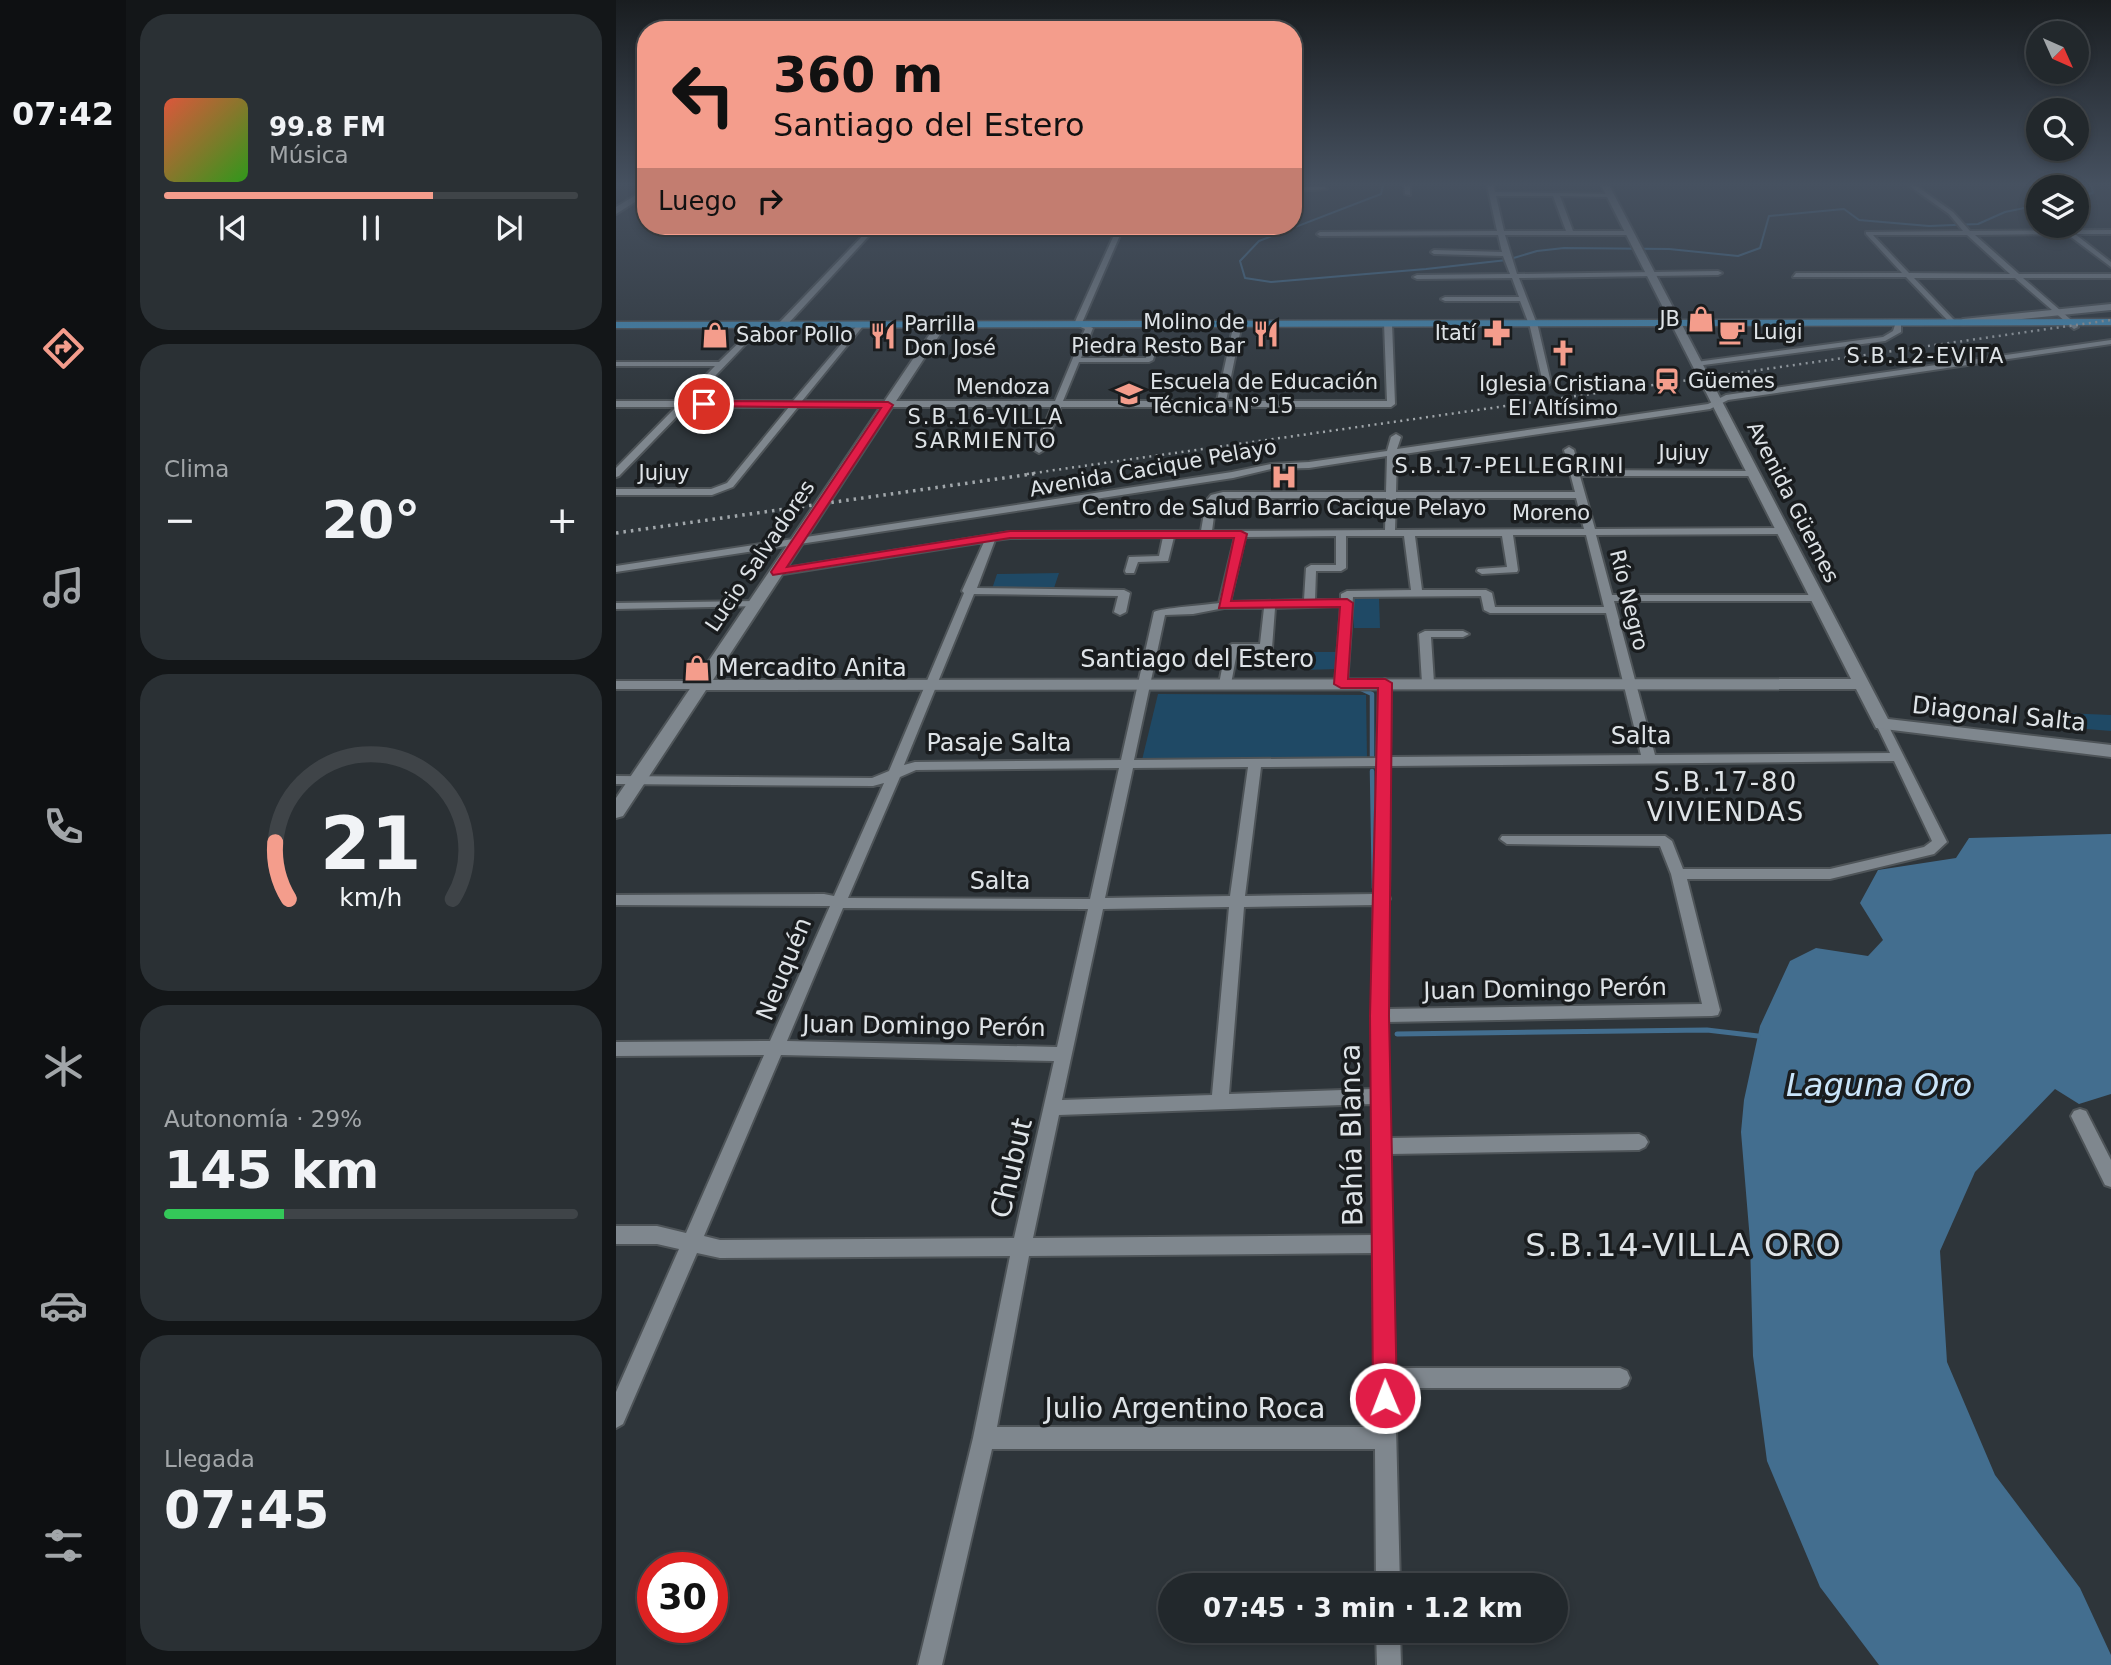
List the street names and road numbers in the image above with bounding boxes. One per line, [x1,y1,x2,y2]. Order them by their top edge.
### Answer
street label: Mendoza [956,375,1050,399]
street label: Avenida Güemes [1742,418,1844,586]
street label: Avenida Cacique Pelayo [1028,434,1278,502]
street label: Jujuy [1656,441,1710,465]
street label: Jujuy [636,461,690,485]
street label: Lucio Salvadores [701,476,819,636]
street label: Moreno [1512,501,1590,525]
street label: Río Negro [1605,547,1653,653]
street label: Santiago del Estero [1080,645,1314,673]
street label: Diagonal Salta [1911,691,2087,737]
street label: Salta [1611,722,1671,750]
street label: Pasaje Salta [926,729,1072,757]
street label: Salta [970,867,1030,895]
street label: Neuquén [751,914,817,1024]
street label: Juan Domingo Perón [1421,973,1667,1005]
street label: Juan Domingo Perón [800,1010,1046,1042]
street label: Bahía Blanca [1333,1044,1370,1226]
street label: Chubut [984,1115,1039,1221]
street label: Julio Argentino Roca [1043,1392,1325,1425]

